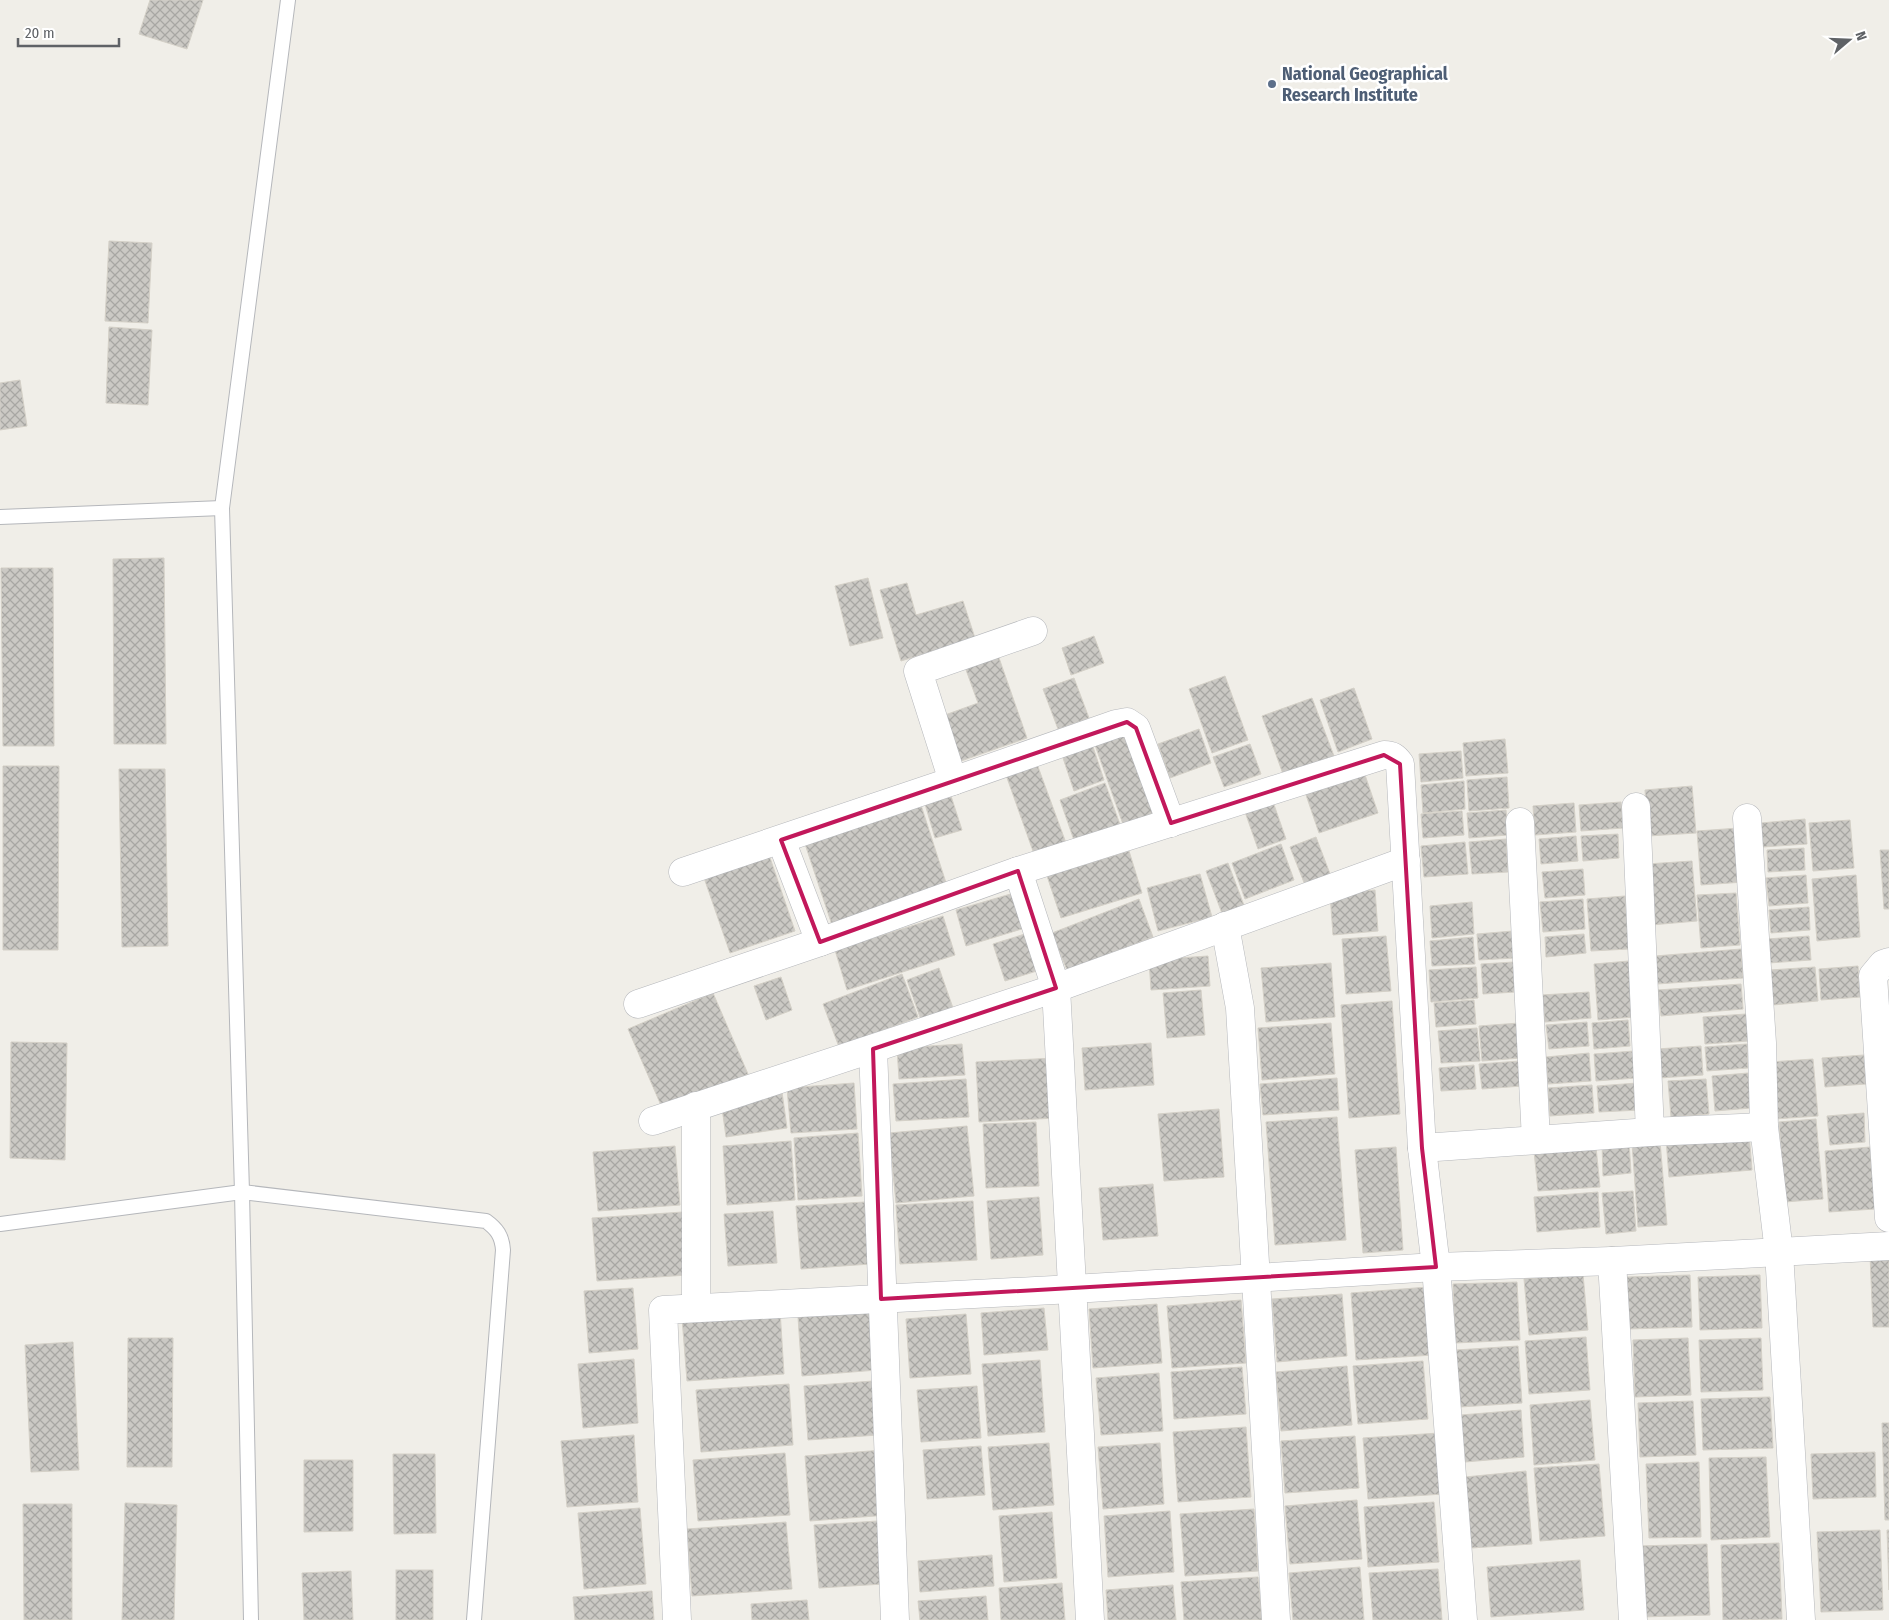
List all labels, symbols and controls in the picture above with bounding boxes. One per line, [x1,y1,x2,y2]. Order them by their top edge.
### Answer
scale bar [18,15,119,47]
north arrow [1824,15,1874,65]
text: 20 m [25,24,55,42]
text: N [1851,29,1870,43]
place label: National Geographical Research Institute [1282,63,1448,106]
marker: National Geographical Research Institute [1266,78,1278,90]

